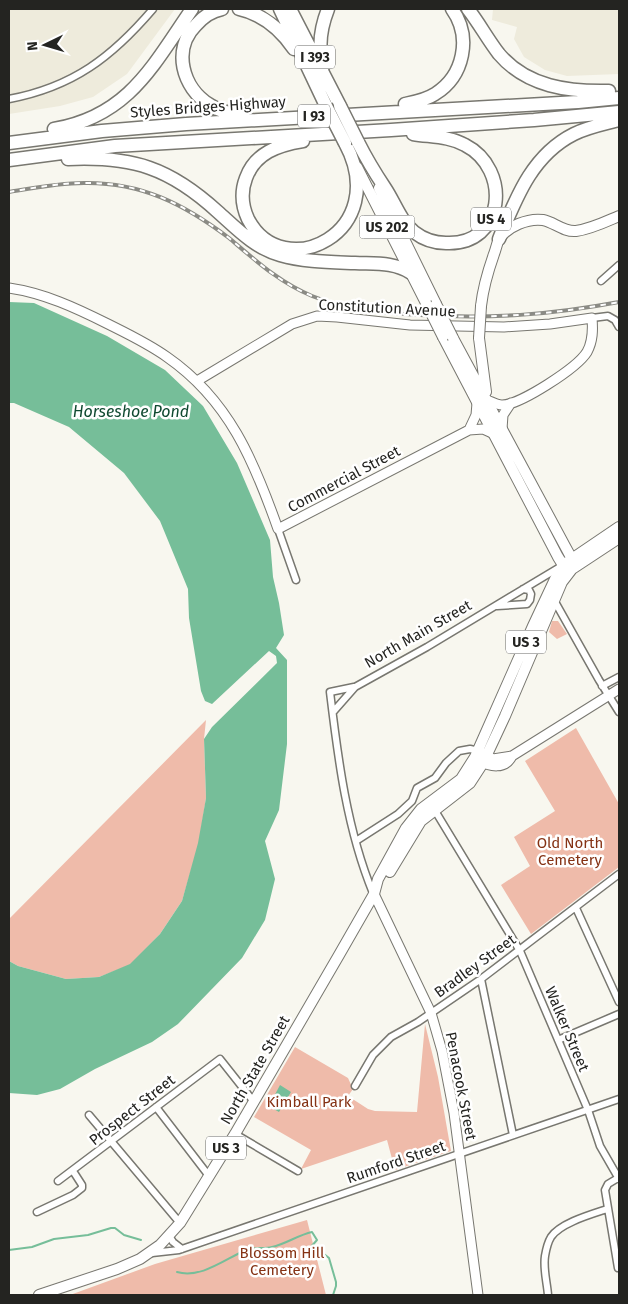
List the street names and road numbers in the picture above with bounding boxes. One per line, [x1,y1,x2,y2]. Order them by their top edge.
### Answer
road number: I 393 [295,46,335,68]
street label: Styles Bridges Highway [130,93,287,121]
road number: I 93 [298,104,330,128]
road number: US 4 [471,208,511,230]
road number: US 202 [360,216,414,238]
street label: Constitution Avenue [318,295,456,321]
street label: Commercial Street [285,442,404,516]
street label: North Main Street [361,596,475,672]
road number: US 3 [506,630,546,654]
street label: Bradley Street [431,930,520,1001]
street label: Walker Street [541,984,593,1075]
street label: North State Street [217,1012,294,1128]
street label: Penacook Street [442,1030,480,1142]
street label: Prospect Street [86,1071,179,1149]
road number: US 3 [206,1136,246,1160]
street label: Rumford Street [344,1136,448,1187]

